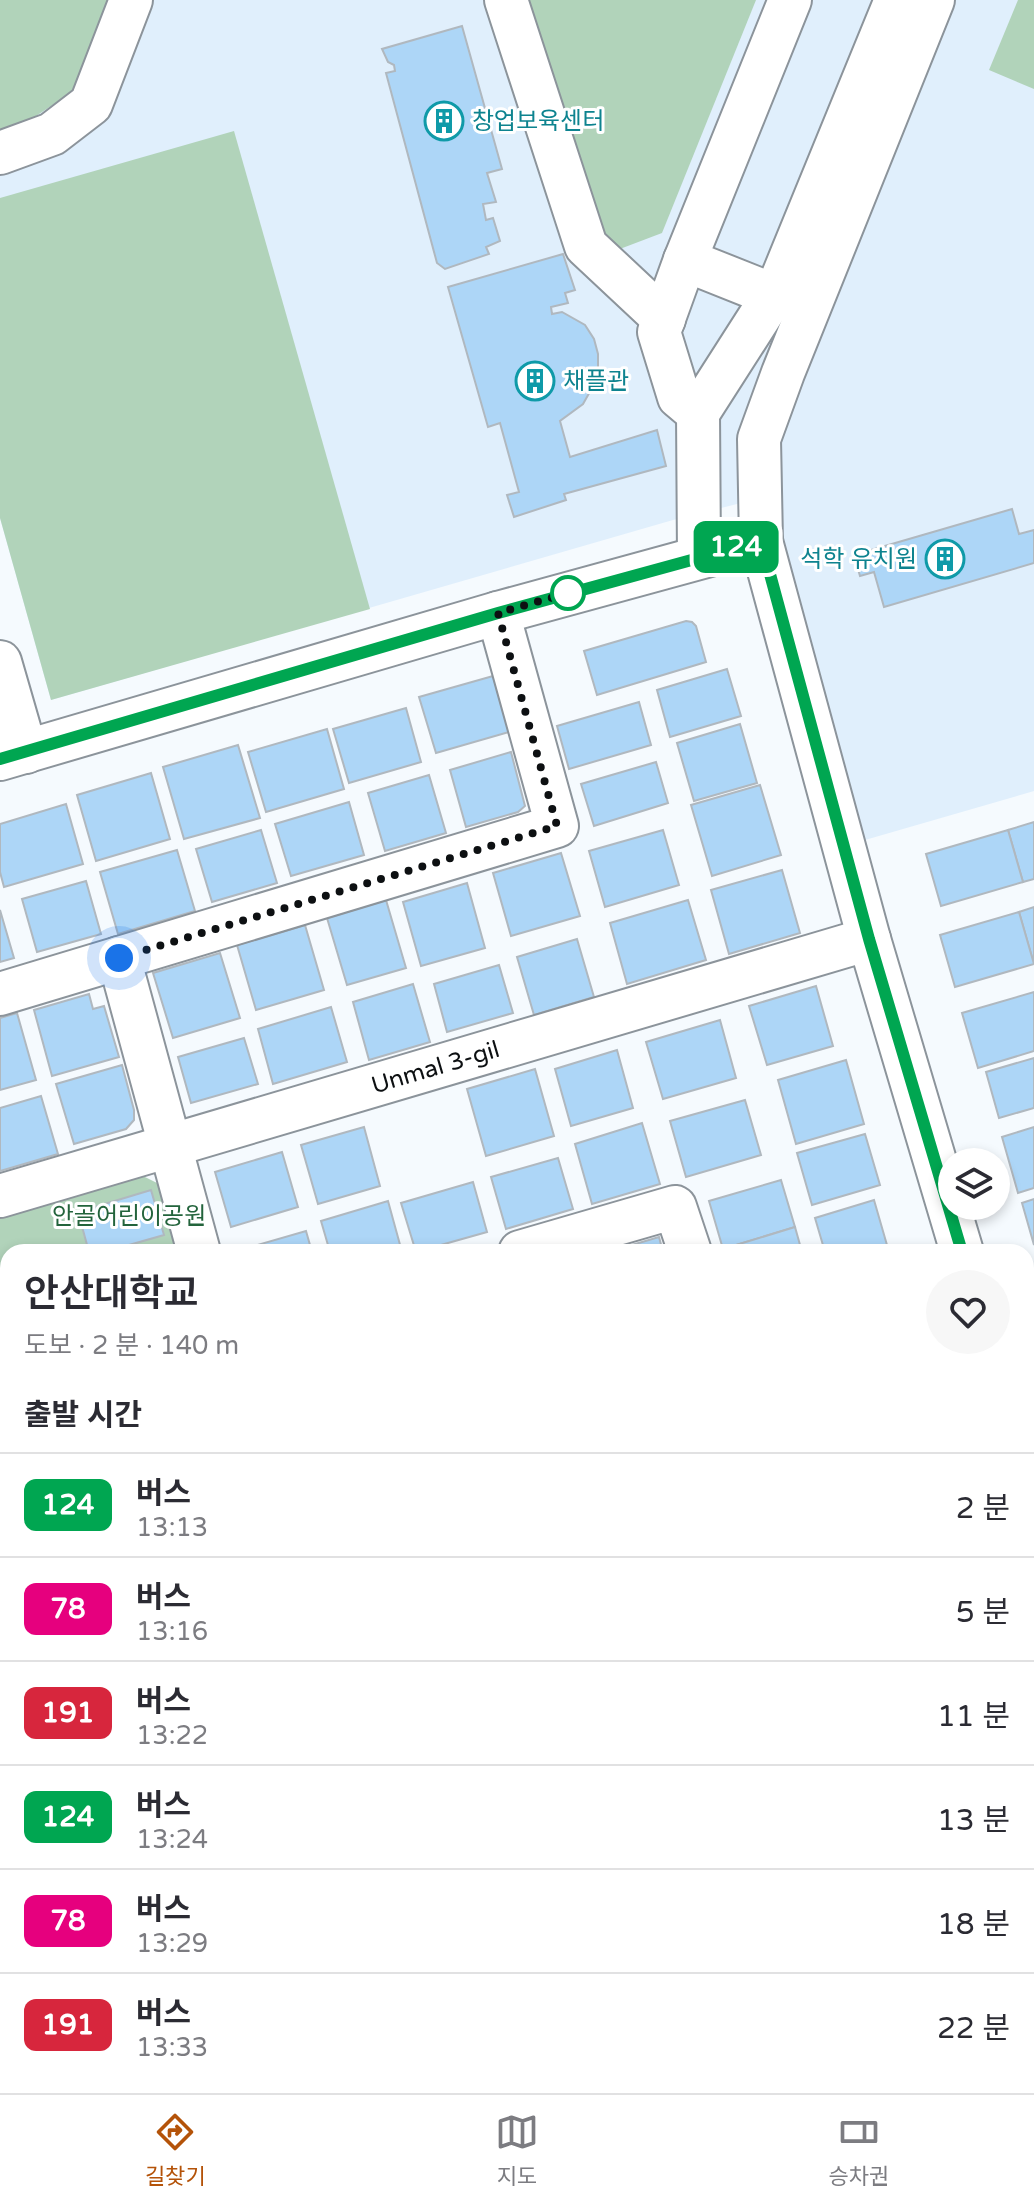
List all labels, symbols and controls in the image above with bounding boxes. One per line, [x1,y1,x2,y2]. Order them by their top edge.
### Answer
building icon: 창업보육센터 [423,100,465,142]
place label: 창업보육센터 [472,107,604,136]
building icon: 채플관 [514,360,556,402]
place label: 채플관 [563,367,629,396]
line badge: 124 [690,521,782,573]
text: 124 [710,530,762,564]
building icon: 석학 유치원 [924,538,966,580]
place label: 석학 유치원 [800,545,917,574]
unlabelled marker [551,576,585,610]
your location [99,938,139,978]
street label: Unmal 3-gil [368,1035,503,1100]
map controls [938,1148,1010,1220]
button: layers [938,1148,1010,1220]
park label: 안골어린이공원 [52,1202,206,1231]
button: heart [926,1270,1010,1354]
text: 안산대학교 [24,1271,199,1317]
text: 도보 · 2 분 · 140 m [24,1330,239,1361]
text: 출발 시간 [24,1397,142,1434]
text: 버스 [136,1475,191,1512]
text: 124 [42,1488,94,1522]
text: 2 분 [956,1490,1010,1527]
text: 13:13 [136,1512,208,1543]
text: 버스 [136,1579,191,1616]
text: 78 [50,1592,86,1626]
text: 5 분 [956,1594,1010,1631]
text: 13:16 [136,1616,208,1647]
text: 버스 [136,1683,191,1720]
text: 191 [42,1696,94,1730]
text: 11 분 [937,1698,1010,1735]
text: 13:22 [136,1720,208,1751]
text: 버스 [136,1787,191,1824]
text: 124 [42,1800,94,1834]
text: 13 분 [937,1802,1010,1839]
text: 13:24 [136,1824,208,1855]
text: 버스 [136,1891,191,1928]
text: 78 [50,1904,86,1938]
text: 18 분 [937,1906,1010,1943]
text: 13:29 [136,1928,208,1959]
text: 버스 [136,1995,191,2032]
text: 191 [42,2008,94,2042]
text: 22 분 [937,2010,1010,2047]
text: 13:33 [136,2032,208,2063]
tab: 길찾기 [145,2110,205,2190]
tab: 지도 [495,2110,539,2190]
tab: 승차권 [828,2110,889,2190]

